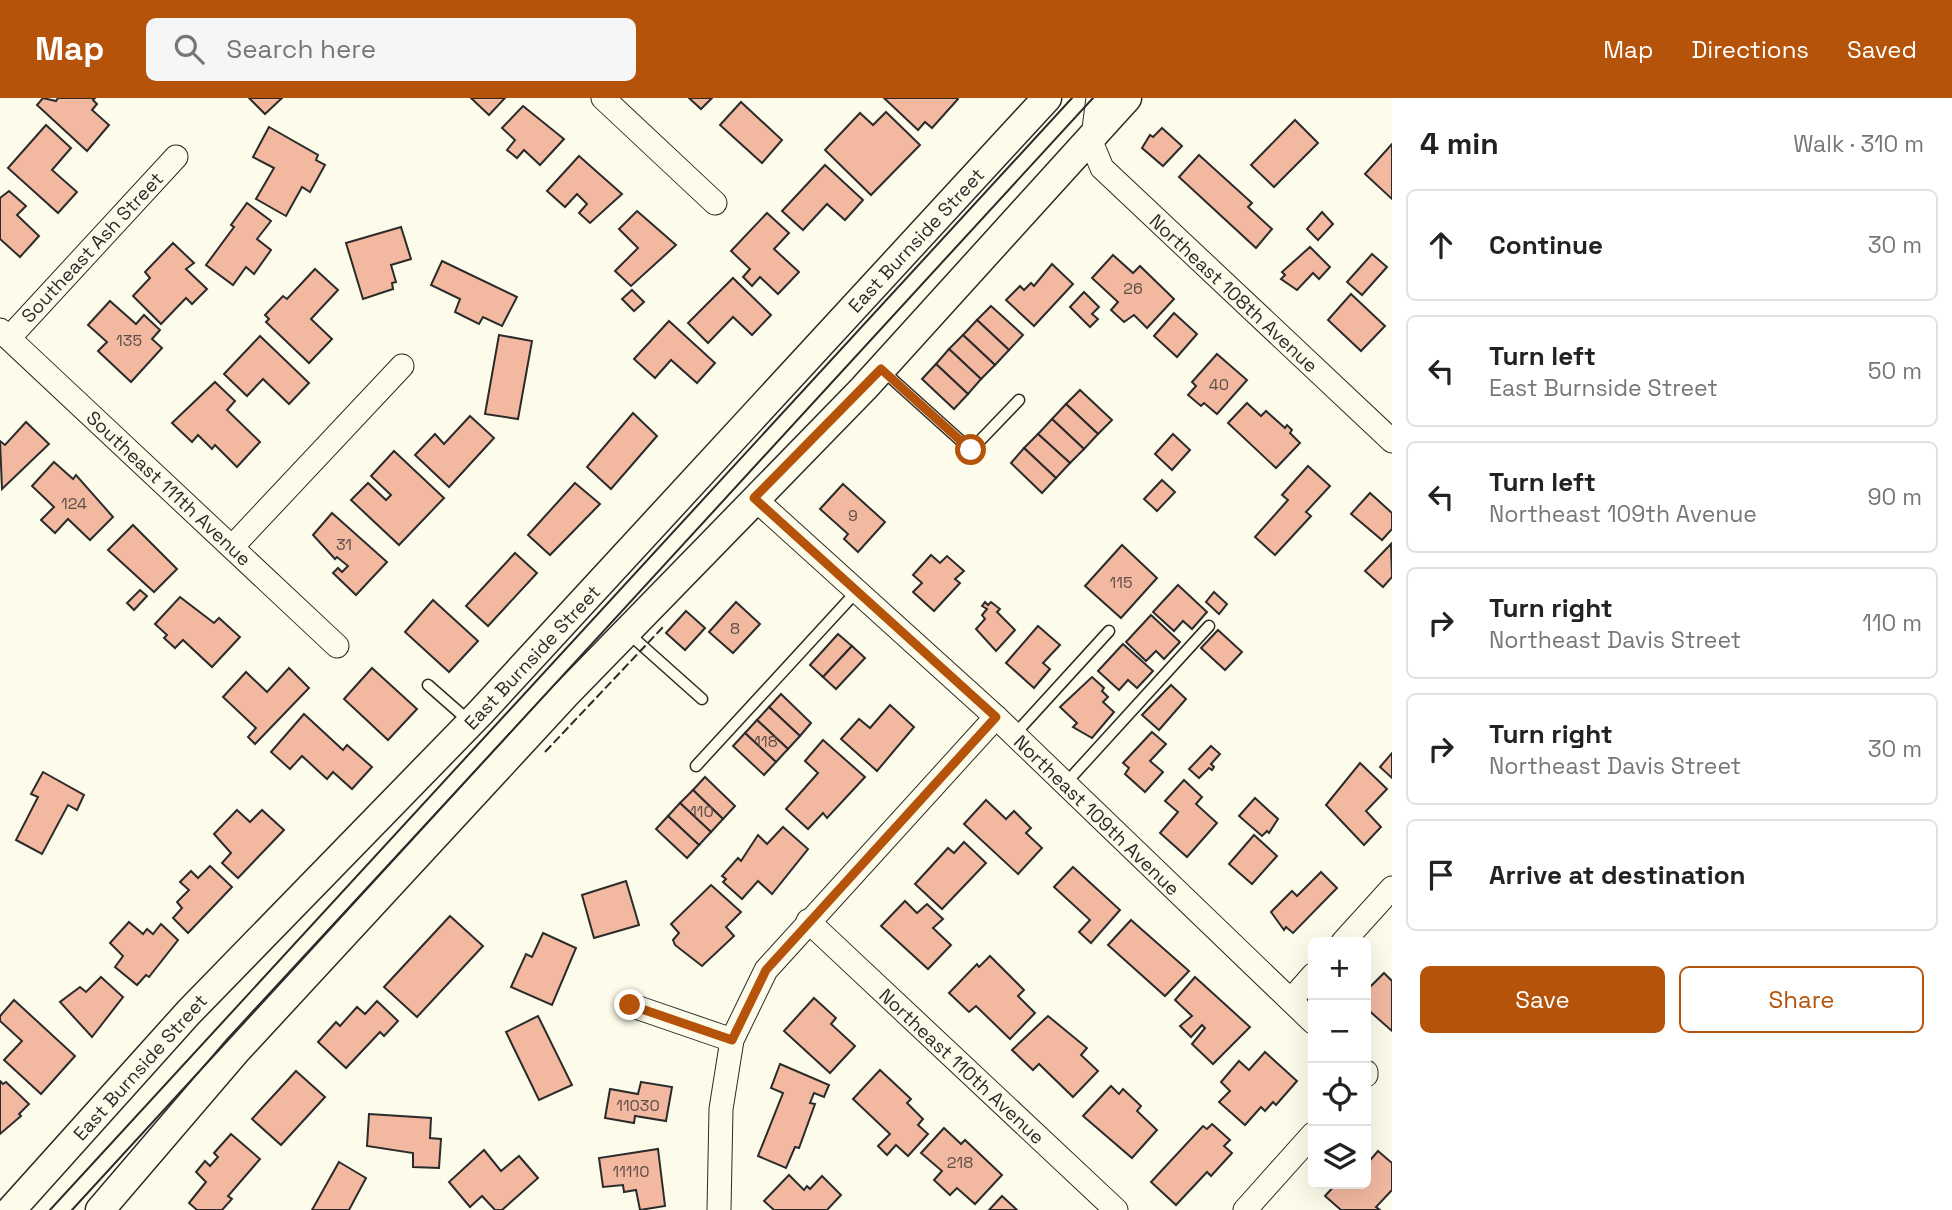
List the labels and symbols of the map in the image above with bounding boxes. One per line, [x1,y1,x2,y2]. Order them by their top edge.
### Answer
street label: East Burnside Street [843,163,990,318]
street label: Southeast Ash Street [16,167,169,328]
street label: Northeast 108th Avenue [1144,209,1323,378]
house number: 26 [1123,278,1143,299]
house number: 135 [116,330,142,351]
house number: 40 [1209,374,1229,395]
street label: Southeast 111th Avenue [81,405,256,571]
route start [955,434,986,465]
house number: 124 [61,493,87,514]
house number: 9 [848,505,858,526]
house number: 31 [336,534,352,555]
house number: 115 [1110,572,1132,593]
street label: East Burnside Street [459,580,606,735]
house number: 8 [730,618,740,639]
street label: Northeast 109th Avenue [1008,730,1185,901]
house number: 118 [754,731,778,752]
house number: 110 [690,801,714,822]
street label: Northeast 110th Avenue [874,983,1050,1150]
street label: East Burnside Street [68,989,213,1146]
route end [614,989,645,1020]
house number: 11030 [616,1095,660,1116]
house number: 218 [947,1152,973,1173]
house number: 11110 [612,1161,650,1182]

